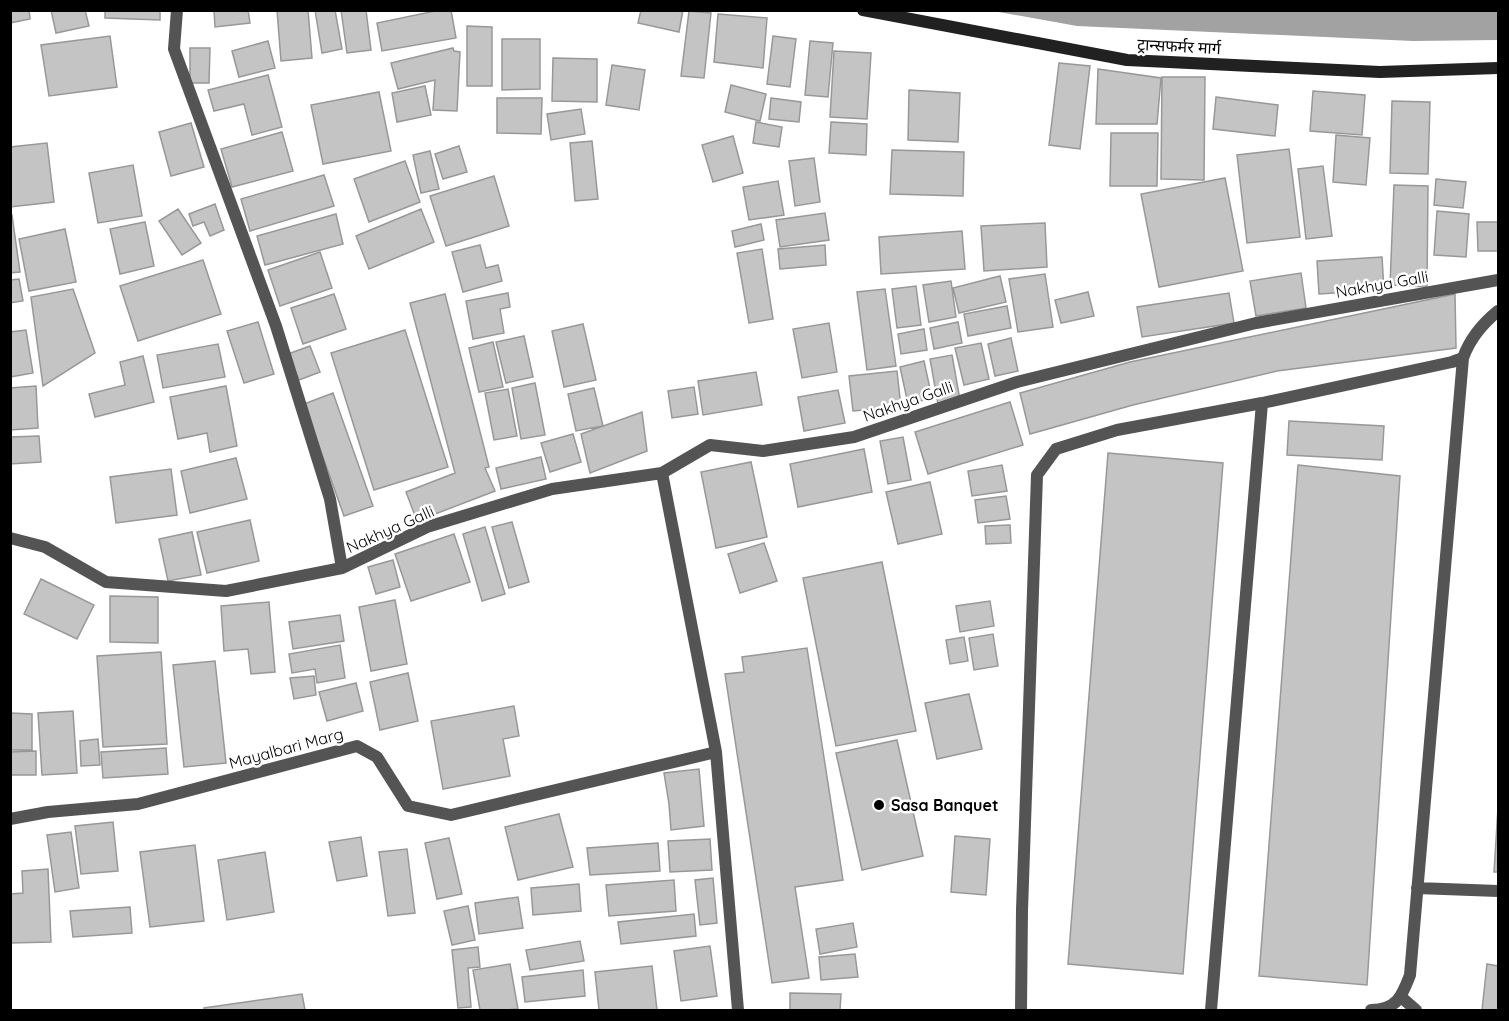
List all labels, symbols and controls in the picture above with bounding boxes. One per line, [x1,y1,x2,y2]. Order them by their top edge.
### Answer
street label: ट्रान्सफर्मर मार्ग [1137,34,1222,58]
street label: Nakhya Galli [1334,266,1430,302]
street label: Nakhya Galli [860,376,956,426]
street label: Nakhya Galli [343,501,437,557]
street label: Mayalbari Marg [227,723,345,773]
place label: Sasa Banquet [891,795,998,815]
marker: Sasa Banquet [872,798,886,812]

